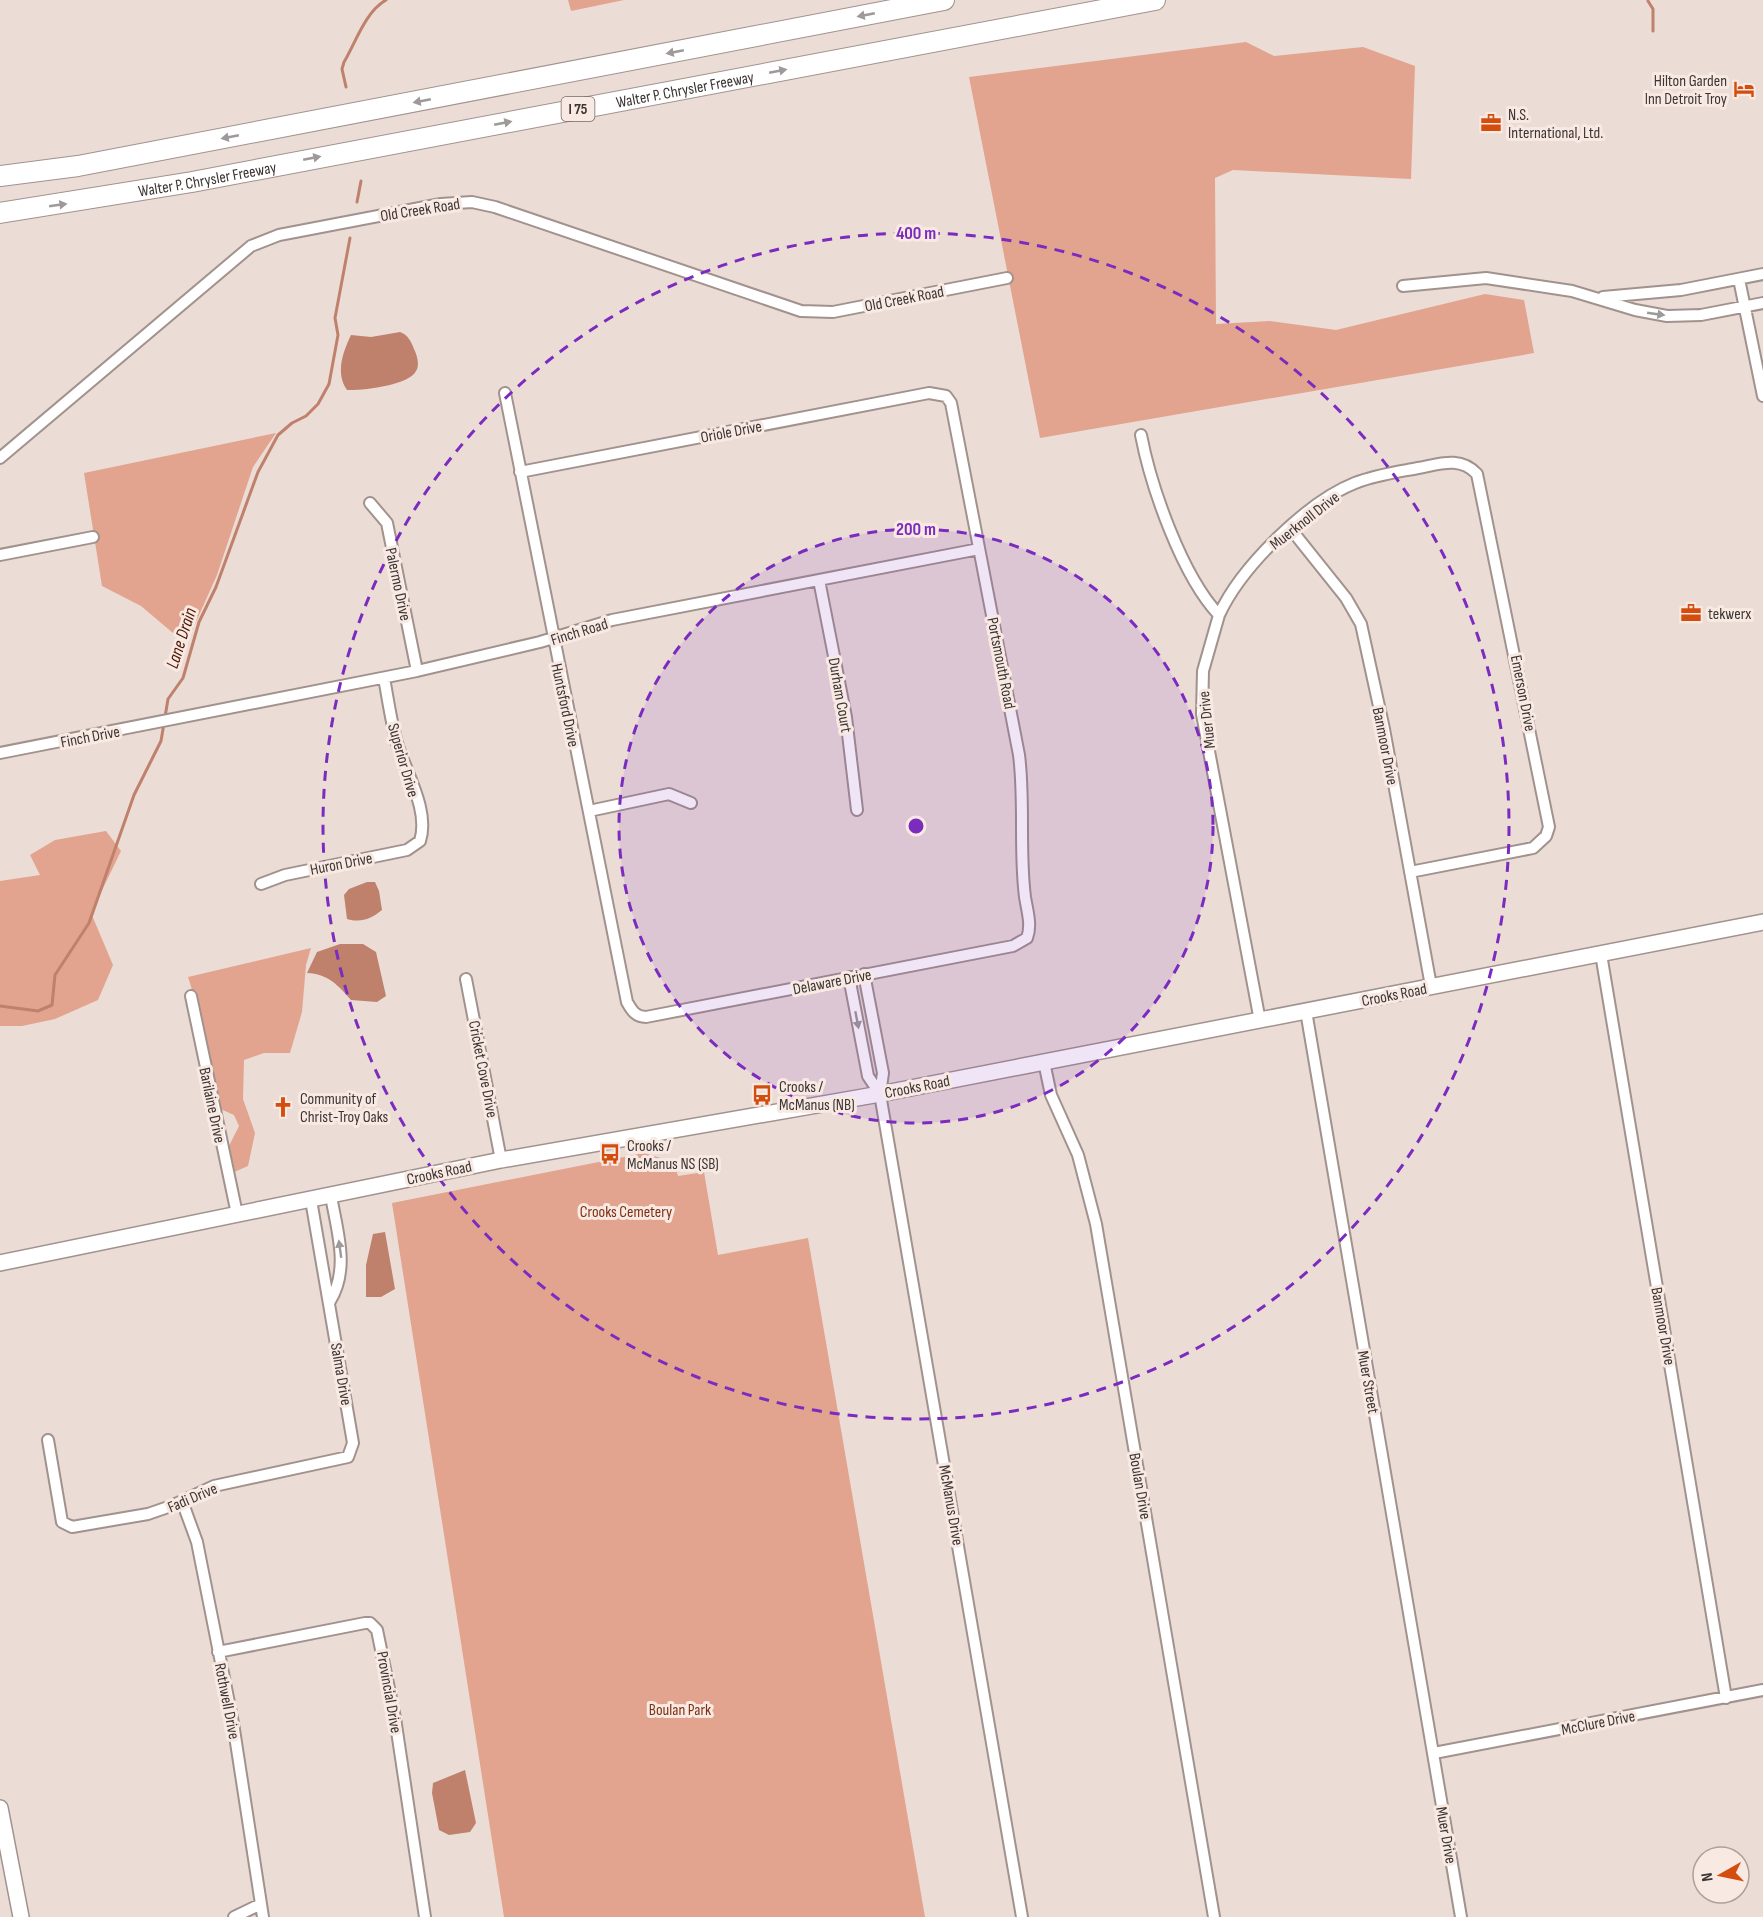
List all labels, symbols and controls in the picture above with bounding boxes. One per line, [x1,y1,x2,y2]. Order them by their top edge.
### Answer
one-way arrow [857,11,876,20]
one-way arrow [665,48,684,57]
one-way arrow [768,66,787,75]
street label: Walter P. Chrysler Freeway [615,68,755,113]
place label: Hilton Garden Inn Detroit Troy [1645,72,1727,109]
hotel icon: Hilton Garden Inn Detroit Troy [1732,77,1756,101]
one-way arrow [412,97,431,106]
road number: I 75 [562,97,594,121]
place label: N.S. International, Ltd. [1508,106,1603,143]
office icon: N.S. International, Ltd. [1479,111,1503,135]
one-way arrow [494,118,513,127]
one-way arrow [220,133,239,142]
one-way arrow [302,153,321,162]
street label: Walter P. Chrysler Freeway [137,158,278,202]
street label: Old Creek Road [379,195,461,226]
one-way arrow [48,200,67,209]
text: 400 m [896,223,936,244]
street label: Old Creek Road [863,282,946,316]
one-way arrow [1647,310,1666,319]
street label: Oriole Drive [699,417,764,448]
street label: Muerknoll Drive [1266,488,1344,554]
text: 200 m [896,519,936,540]
street label: Palermo Drive [381,546,415,623]
office icon: tekwerx [1679,601,1703,625]
water label: Lane Drain [162,605,201,671]
place label: tekwerx [1708,605,1751,624]
street label: Finch Road [549,615,610,650]
street label: Portsmouth Road [982,616,1019,711]
street label: Emerson Drive [1506,653,1539,733]
street label: Durham Court [824,656,855,734]
street label: Huntsford Drive [546,662,583,749]
street label: Muer Drive [1195,690,1220,750]
street label: Banmoor Drive [1368,706,1401,787]
street label: Superior Drive [383,721,422,799]
street label: Finch Drive [59,722,121,753]
centre of rings [906,816,926,836]
street label: Huron Drive [308,849,374,880]
street label: Delaware Drive [791,966,873,999]
street label: Crooks Road [1360,980,1429,1011]
one-way arrow [853,1010,862,1029]
street label: Cricket Cove Drive [464,1019,501,1119]
street label: Barilaine Drive [194,1066,229,1145]
street label: Crooks Road [883,1072,952,1103]
place label: Crooks / McManus (NB) [779,1078,855,1115]
bus stop icon: Crooks / McManus (NB) [750,1083,774,1107]
place label: Community of Christ-Troy Oaks [300,1090,389,1127]
church icon: Community of Christ-Troy Oaks [271,1095,295,1119]
place label: Crooks / McManus NS (SB) [627,1137,719,1174]
bus stop icon: Crooks / McManus NS (SB) [598,1142,622,1166]
street label: Crooks Road [405,1157,474,1190]
park label: Crooks Cemetery [580,1203,672,1222]
one-way arrow [335,1240,344,1259]
street label: Banmoor Drive [1646,1286,1679,1367]
street label: Salma Drive [326,1342,355,1407]
street label: Muer Street [1353,1349,1382,1415]
street label: Boulan Drive [1124,1452,1155,1521]
street label: McManus Drive [934,1464,967,1547]
street label: Fadi Drive [165,1479,220,1517]
street label: Provincial Drive [372,1650,405,1735]
street label: Rothwell Drive [210,1662,243,1741]
park label: Boulan Park [649,1701,711,1720]
street label: McClure Drive [1560,1707,1637,1740]
street label: Muer Drive [1431,1805,1460,1865]
north arrow [1691,1845,1751,1905]
text: N [1698,1871,1718,1883]

